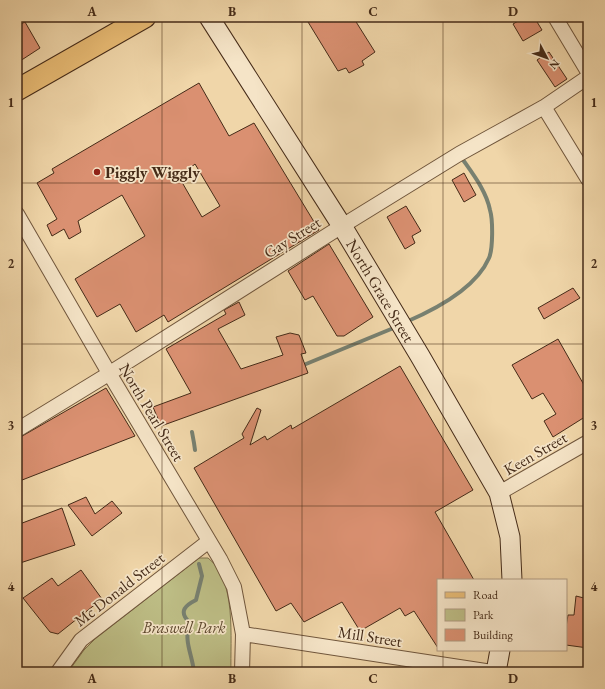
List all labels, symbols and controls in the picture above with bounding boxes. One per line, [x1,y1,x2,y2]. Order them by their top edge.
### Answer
text: A [86,3,97,20]
text: B [228,3,236,20]
text: C [368,3,378,20]
text: D [508,3,518,20]
north arrow [527,38,567,78]
text: N [546,57,563,73]
text: 1 [8,94,15,111]
text: 1 [591,94,598,111]
place label: Piggly Wiggly [105,162,200,183]
marker: Piggly Wiggly [92,167,102,177]
street label: Gay Street [260,212,325,263]
street label: North Grace Street [341,235,419,346]
text: 2 [8,255,15,272]
text: 2 [591,255,598,272]
street label: North Pearl Street [114,359,189,465]
text: 3 [8,417,15,434]
text: 3 [591,417,598,434]
street label: Keen Street [500,427,571,480]
street label: Mc Donald Street [70,548,169,631]
text: 4 [8,578,15,595]
text: 4 [591,578,598,595]
legend [437,579,567,651]
text: Road [473,587,499,603]
text: Park [473,607,494,623]
park label: Braswell Park [141,617,226,638]
street label: Mill Street [336,621,403,652]
text: Building [473,627,514,643]
text: A [86,670,97,687]
text: B [228,670,236,687]
text: C [368,670,378,687]
text: D [508,670,518,687]

